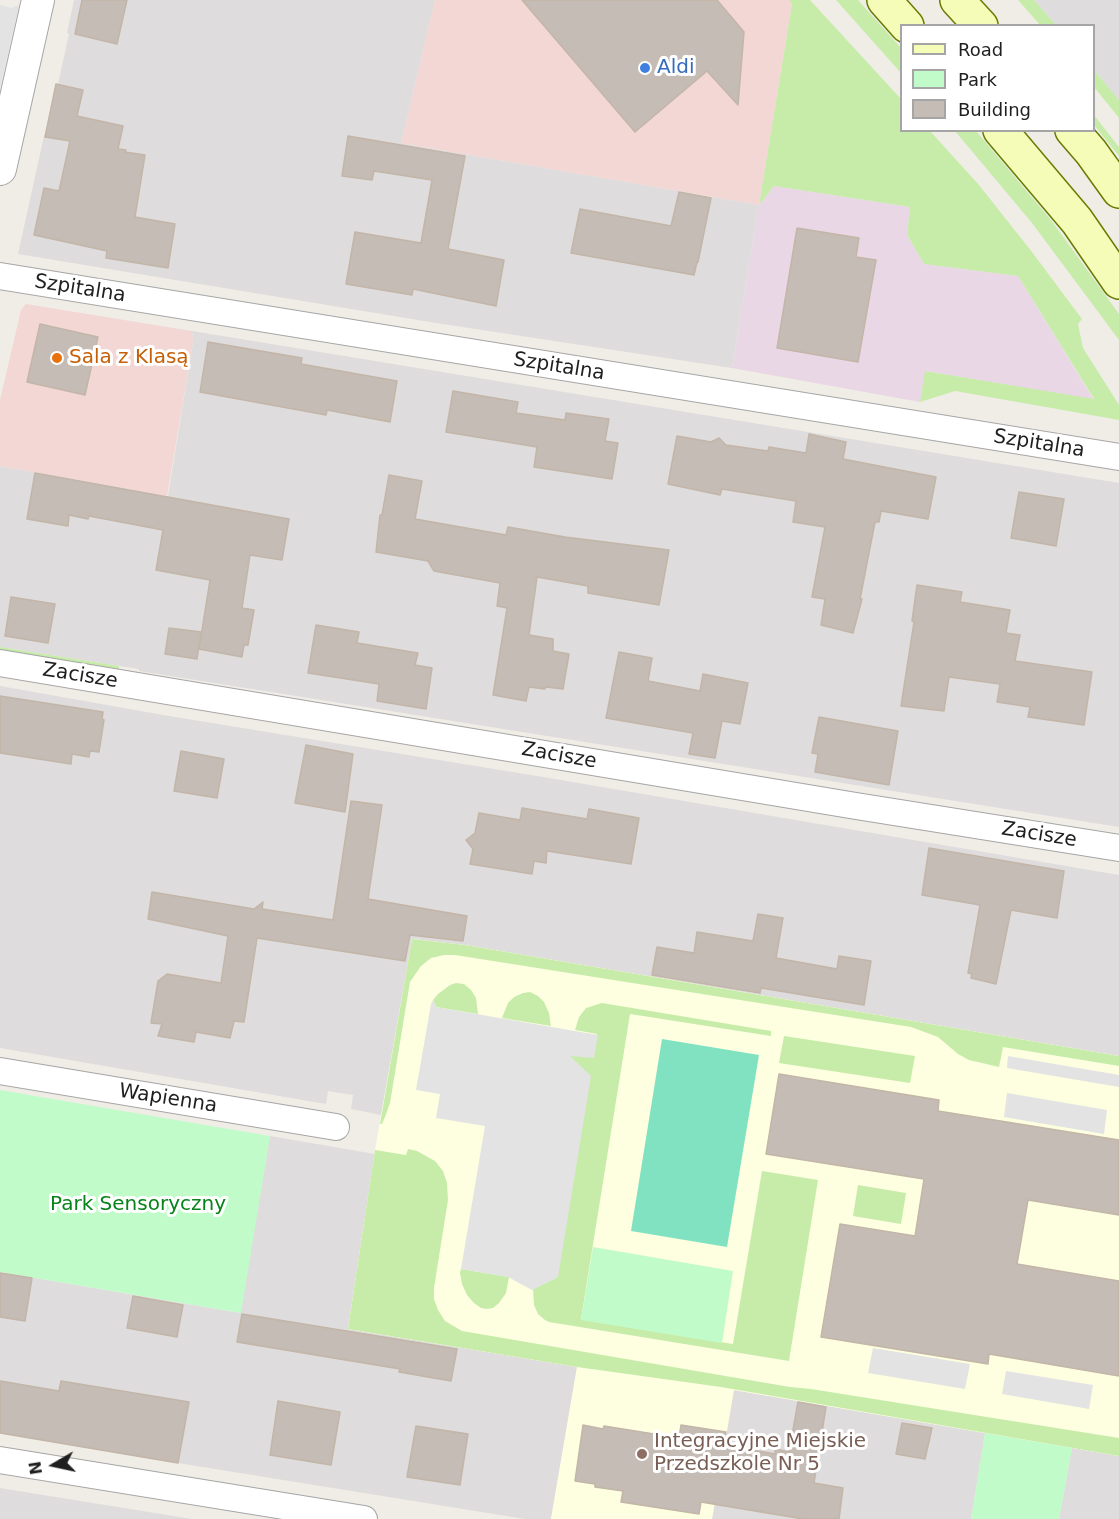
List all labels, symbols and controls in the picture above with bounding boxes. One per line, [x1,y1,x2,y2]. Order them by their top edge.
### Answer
legend [900,24,1095,132]
text: Road [958,39,1003,60]
place label: Aldi [657,56,694,80]
marker: Aldi [638,61,652,75]
text: Park [958,69,997,90]
text: Building [958,99,1031,120]
street label: Szpitalna [33,270,127,308]
place label: Sala z Klasą [69,346,189,370]
street label: Szpitalna [512,348,606,386]
marker: Sala z Klasą [50,351,64,365]
street label: Szpitalna [992,425,1086,463]
street label: Zacisze [41,658,119,694]
street label: Zacisze [520,738,598,774]
street label: Zacisze [1000,817,1078,853]
street label: Wapienna [117,1079,219,1119]
park label: Park Sensoryczny [50,1193,226,1217]
place label: Integracyjne Miejskie Przedszkole Nr 5 [654,1430,866,1477]
north arrow [24,1435,84,1495]
marker: Integracyjne Miejskie Przedszkole Nr 5 [635,1447,649,1461]
text: N [25,1460,46,1476]

